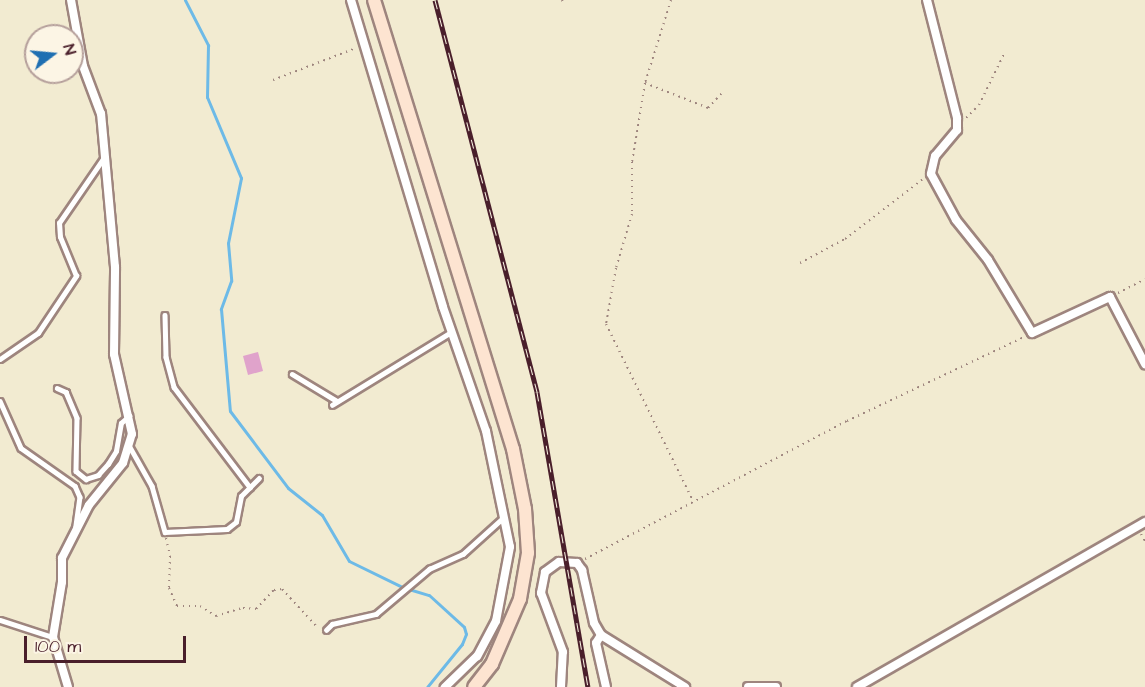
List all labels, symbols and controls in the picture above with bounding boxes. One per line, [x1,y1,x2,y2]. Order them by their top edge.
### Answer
north arrow [24,24,84,84]
text: N [57,42,81,57]
scale bar [27,624,189,662]
text: 100 m [35,634,81,659]

